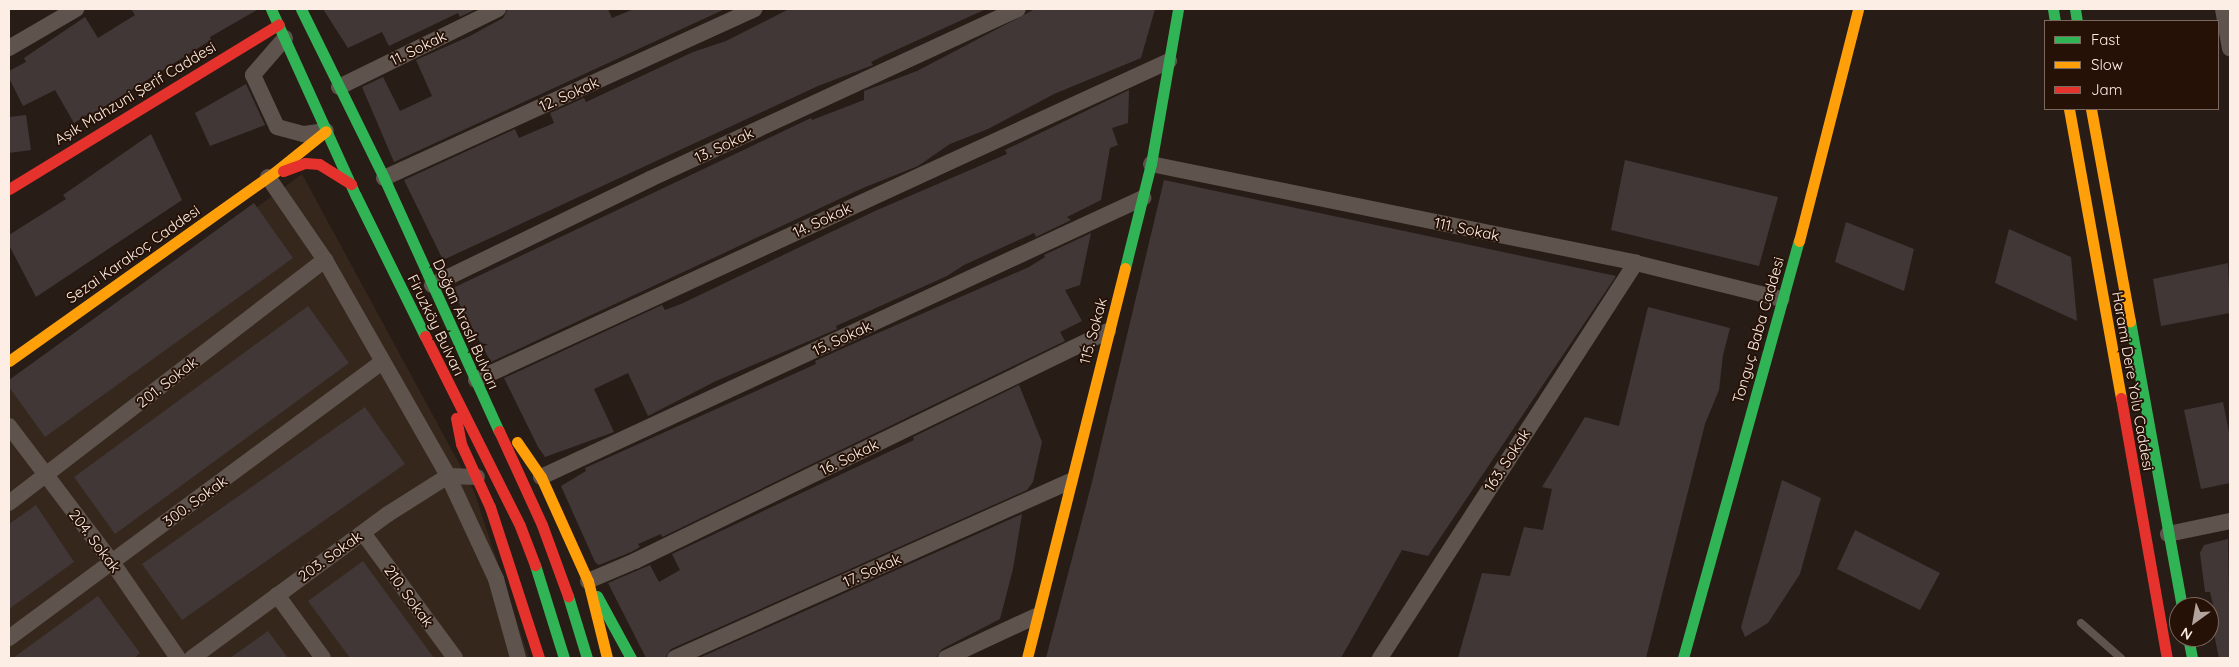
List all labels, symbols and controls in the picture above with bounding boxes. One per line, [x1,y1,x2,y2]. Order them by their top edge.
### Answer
legend [2044,20,2219,110]
street label: 11. Sokak [387,27,449,69]
text: Fast [2091,30,2120,49]
street label: Aşık Mahzuni Şerif Caddesi [51,38,219,148]
text: Slow [2091,55,2123,74]
street label: 12. Sokak [536,73,602,115]
text: Jam [2091,80,2122,99]
street label: 13. Sokak [692,124,756,166]
street label: 14. Sokak [790,199,854,241]
street label: Sezai Karakoç Caddesi [63,201,203,307]
street label: 111. Sokak [1433,213,1501,245]
street label: Tonguç Baba Caddesi [1728,255,1788,405]
street label: Doğan Araslı Bulvarı [429,256,503,392]
street label: Firuzköy Bulvarı [404,272,468,378]
street label: Harami Dere Yolu Caddesi [2108,290,2158,472]
street label: 115. Sokak [1075,296,1111,366]
street label: 15. Sokak [810,317,874,359]
street label: 201. Sokak [133,353,201,411]
street label: 163. Sokak [1480,425,1534,495]
street label: 16. Sokak [817,435,881,479]
street label: 300. Sokak [159,472,231,530]
street label: 204. Sokak [65,506,125,576]
street label: 203. Sokak [295,527,365,585]
street label: 17. Sokak [840,549,904,591]
street label: 210. Sokak [381,562,437,630]
north arrow [2169,597,2219,647]
text: N [2177,624,2196,644]

